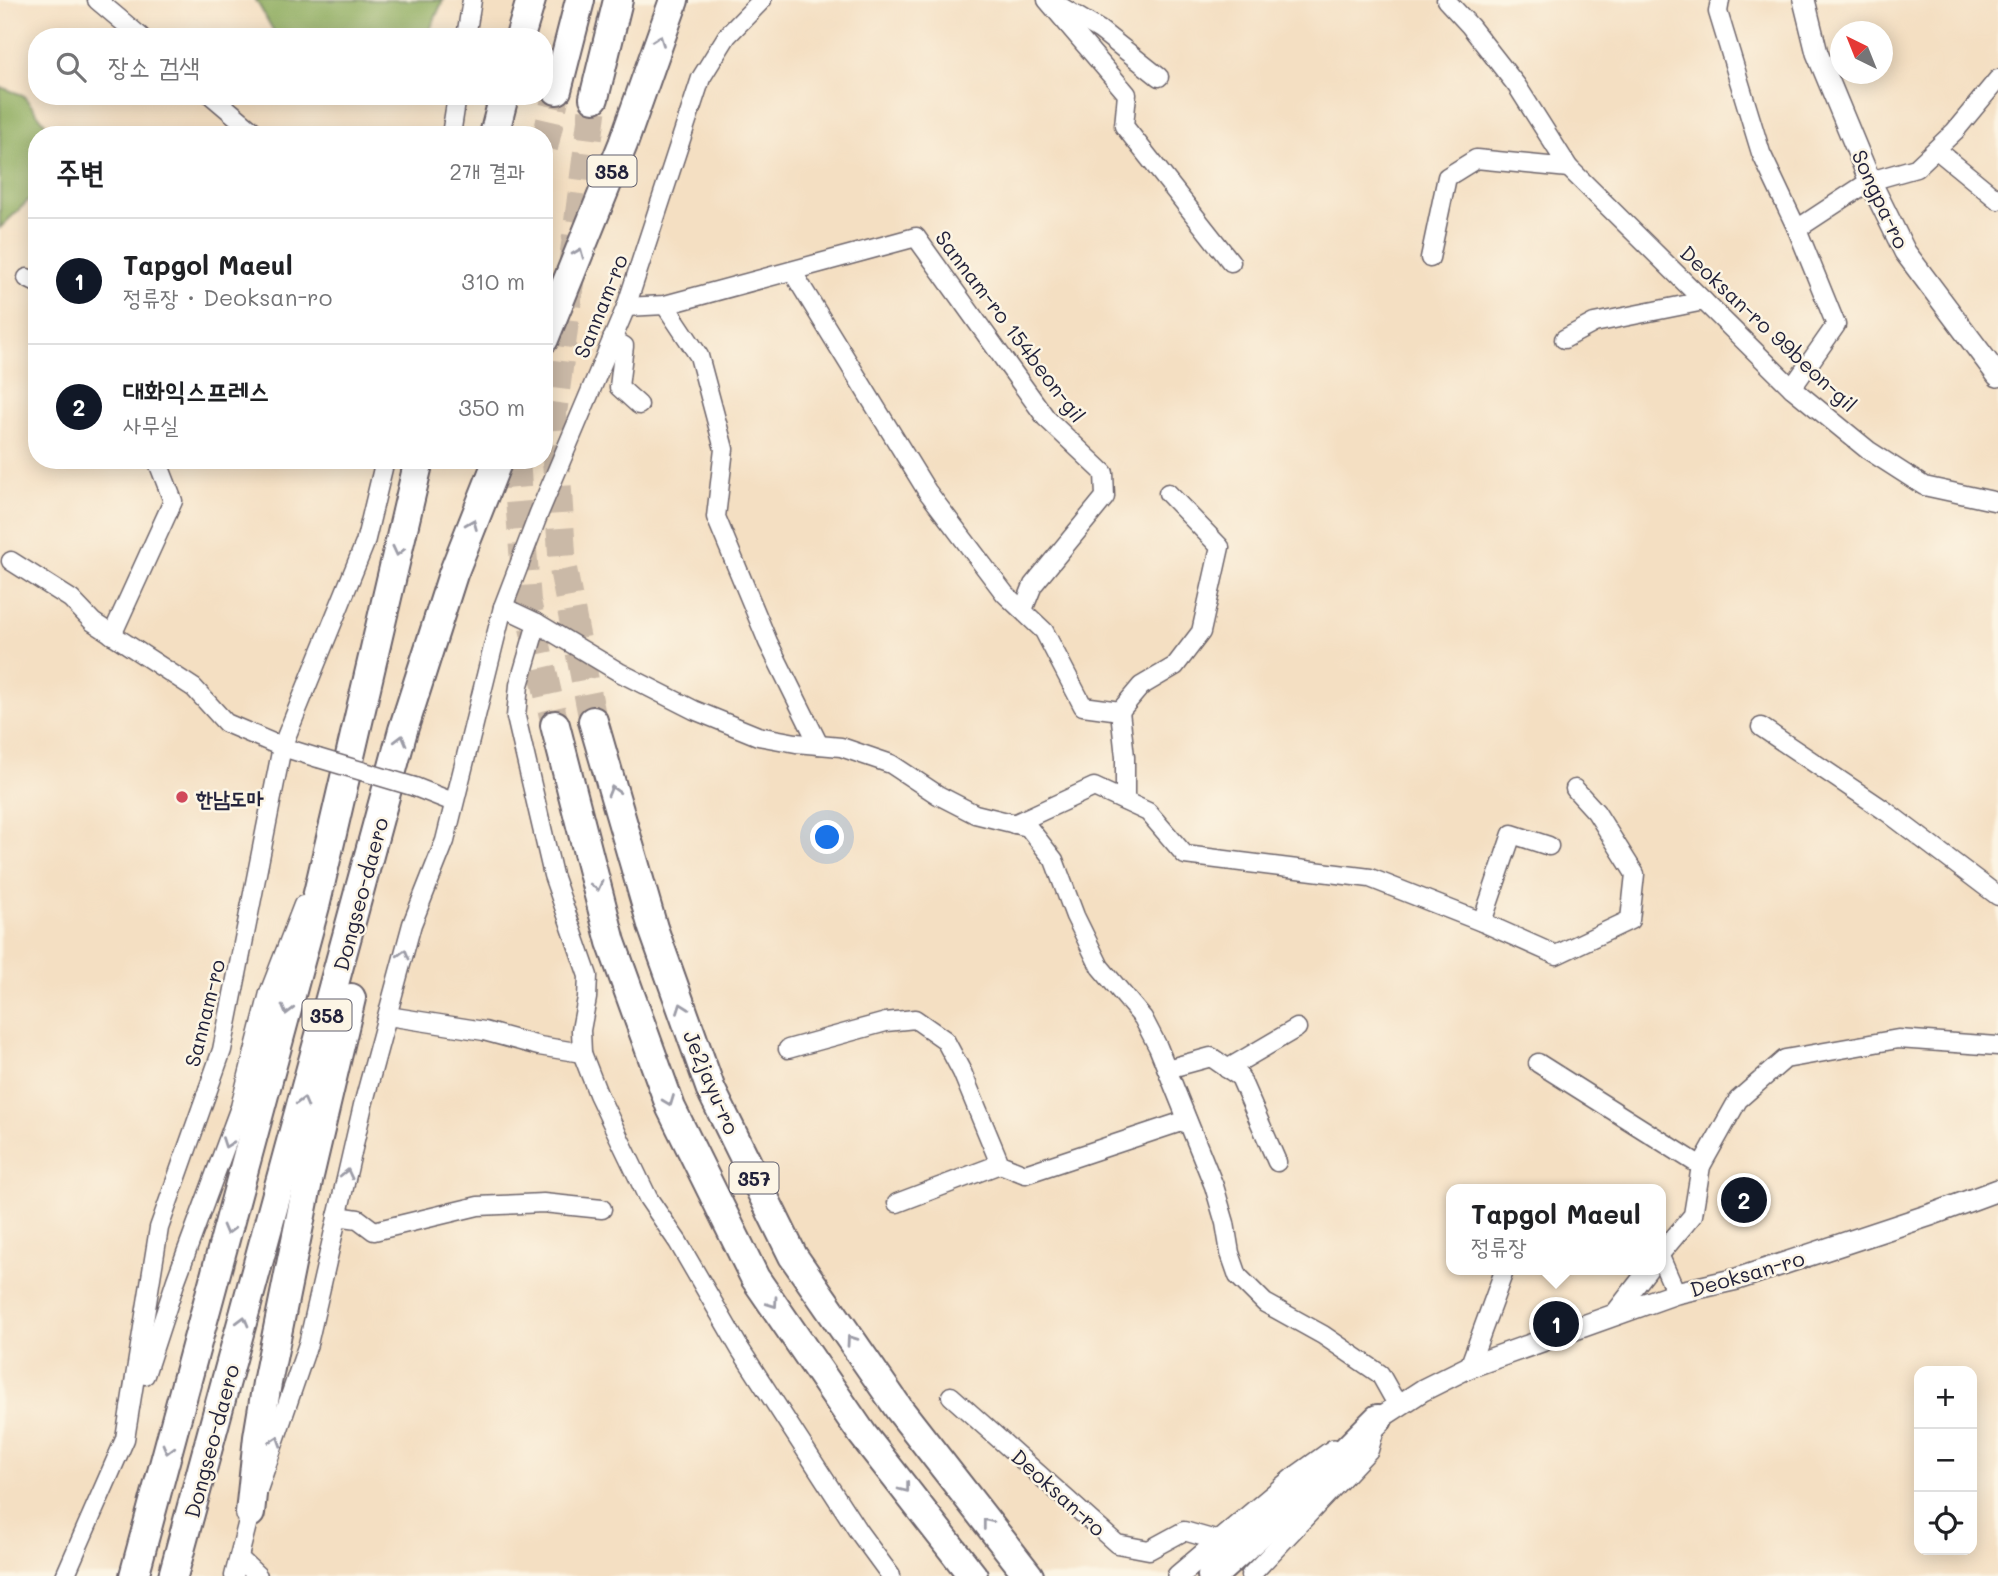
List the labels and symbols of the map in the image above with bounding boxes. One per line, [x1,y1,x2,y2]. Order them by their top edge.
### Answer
north arrow [1830,21,1893,84]
one-way arrow [651,35,665,47]
street label: Songpa-ro [1846,145,1916,253]
road number: 358 [588,155,636,186]
street label: Sannam-ro 154beon-gil [930,225,1092,427]
street label: Deoksan-ro 99beon-gil [1675,239,1863,417]
one-way arrow [570,247,584,259]
street label: Sannam-ro [567,250,633,362]
one-way arrow [464,519,478,531]
one-way arrow [392,545,406,557]
one-way arrow [393,734,407,746]
place label: 한남도마 [195,784,264,811]
one-way arrow [607,785,622,797]
marker: 한남도마 [174,789,190,805]
street label: Dongseo-daero [327,814,393,974]
your location [810,820,844,854]
one-way arrow [589,880,603,892]
one-way arrow [396,948,410,960]
street label: Sannam-ro [178,956,230,1070]
road number: 358 [302,1000,352,1030]
one-way arrow [676,1003,690,1015]
one-way arrow [281,1004,295,1016]
street label: Je2jayu-ro [678,1026,746,1138]
one-way arrow [661,1095,675,1107]
one-way arrow [295,1096,309,1108]
one-way arrow [221,1136,235,1148]
road number: 357 [730,1162,778,1194]
one-way arrow [339,1168,353,1180]
pin: 2 [1721,1174,1767,1226]
one-way arrow [222,1223,236,1235]
street label: Deoksan-ro [1687,1244,1807,1302]
one-way arrow [765,1295,777,1308]
pin: 1 [1533,1298,1579,1350]
one-way arrow [235,1315,249,1327]
one-way arrow [847,1335,859,1348]
street label: Dongseo-daero [178,1361,244,1521]
one-way arrow [268,1435,282,1447]
one-way arrow [162,1443,177,1455]
street label: Deoksan-ro [1006,1443,1112,1541]
one-way arrow [896,1481,909,1493]
one-way arrow [982,1518,995,1530]

